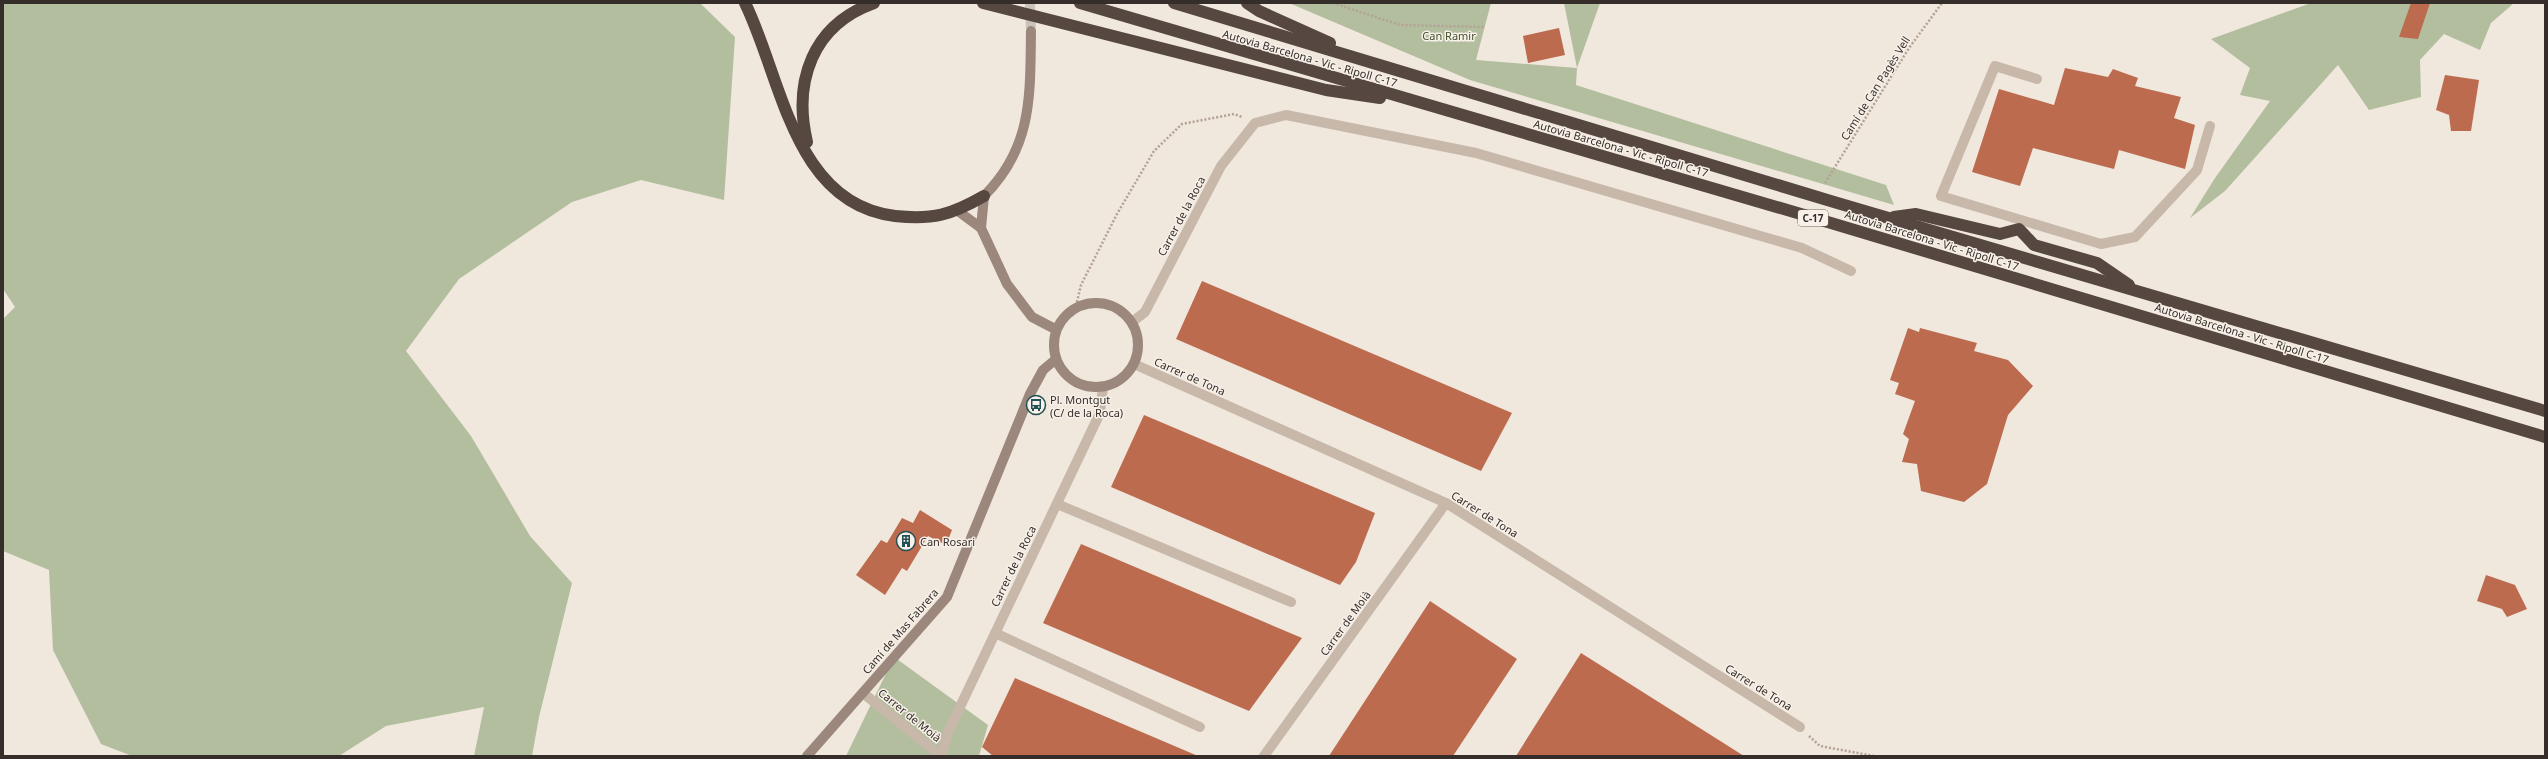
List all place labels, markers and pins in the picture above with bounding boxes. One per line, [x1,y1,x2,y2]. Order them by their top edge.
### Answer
place label: Pl. Montgut (C/ de la Roca) [1050,392,1123,420]
bus stop icon: Pl. Montgut (C/ de la Roca) [1025,394,1047,416]
building icon: Can Rosari [895,530,917,552]
place label: Can Rosari [920,534,975,549]

